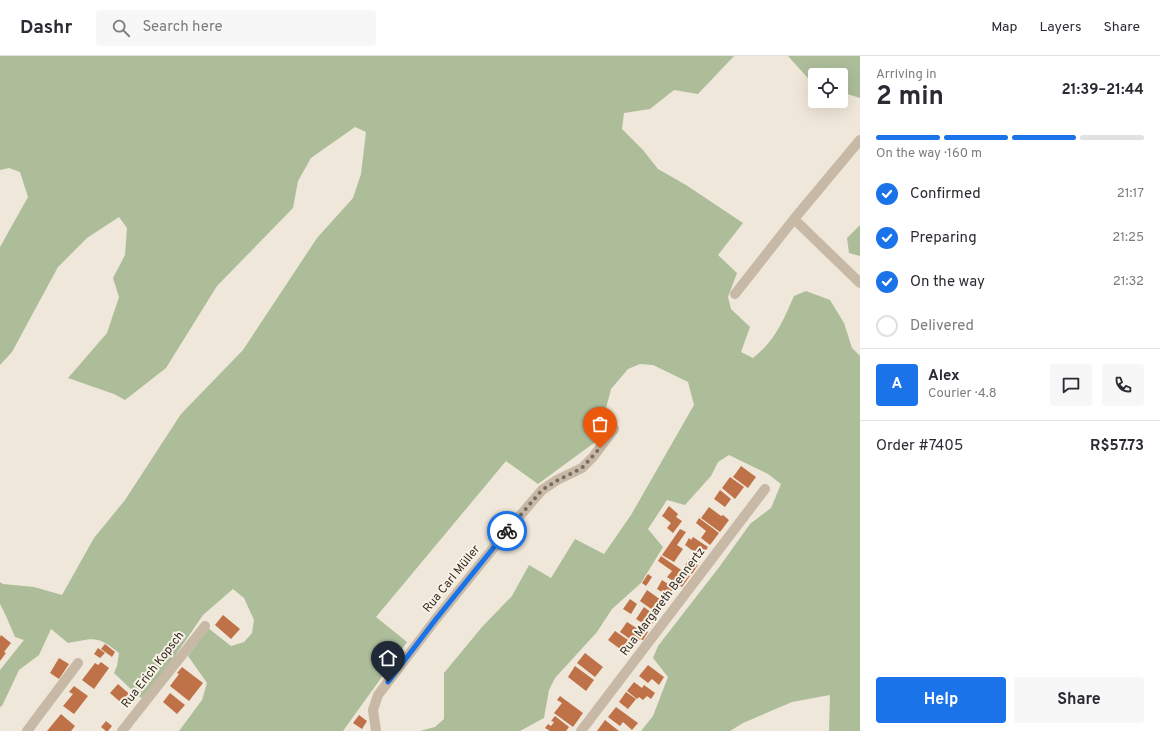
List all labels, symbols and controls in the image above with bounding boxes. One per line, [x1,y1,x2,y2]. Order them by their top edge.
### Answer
search box [96,10,376,46]
text: Dashr [20,16,72,40]
icon: search [110,17,132,39]
text: Search here [142,18,223,37]
text: Map [991,19,1017,36]
text: Layers [1039,19,1081,36]
text: Share [1103,19,1140,36]
text: Arriving in [876,67,937,83]
map controls [808,68,848,108]
button: locate [808,68,848,108]
text: 2 min [876,81,944,114]
text: 21:39–21:44 [1061,81,1144,100]
text: On the way · 160 m [876,146,982,162]
icon: check [876,183,898,205]
text: Confirmed [910,185,981,204]
text: 21:17 [1117,186,1144,202]
icon: check [876,227,898,249]
text: Preparing [910,229,977,248]
text: 21:25 [1112,230,1144,246]
icon: check [876,271,898,293]
text: On the way [910,273,985,292]
text: 21:32 [1113,274,1144,290]
text: Delivered [910,317,974,336]
button: chat [1050,364,1092,406]
button: phone [1102,364,1144,406]
text: Alex [928,367,960,386]
text: A [892,375,902,394]
text: Courier · 4.8 [928,386,997,402]
pin [583,407,617,448]
icon: bag [589,413,611,435]
text: Order #7405 [876,437,963,456]
text: R$57.73 [1090,437,1144,456]
courier [487,511,527,551]
icon: bike [496,520,518,542]
street label: Rua Carl Müller [420,542,484,616]
street label: Rua Margareth Bennertz [617,544,709,660]
street label: Rua Erich Kopsch [118,628,188,712]
pin [371,641,405,682]
icon: home [377,647,399,669]
button: Help [876,677,1006,723]
button: Share [1014,677,1144,723]

